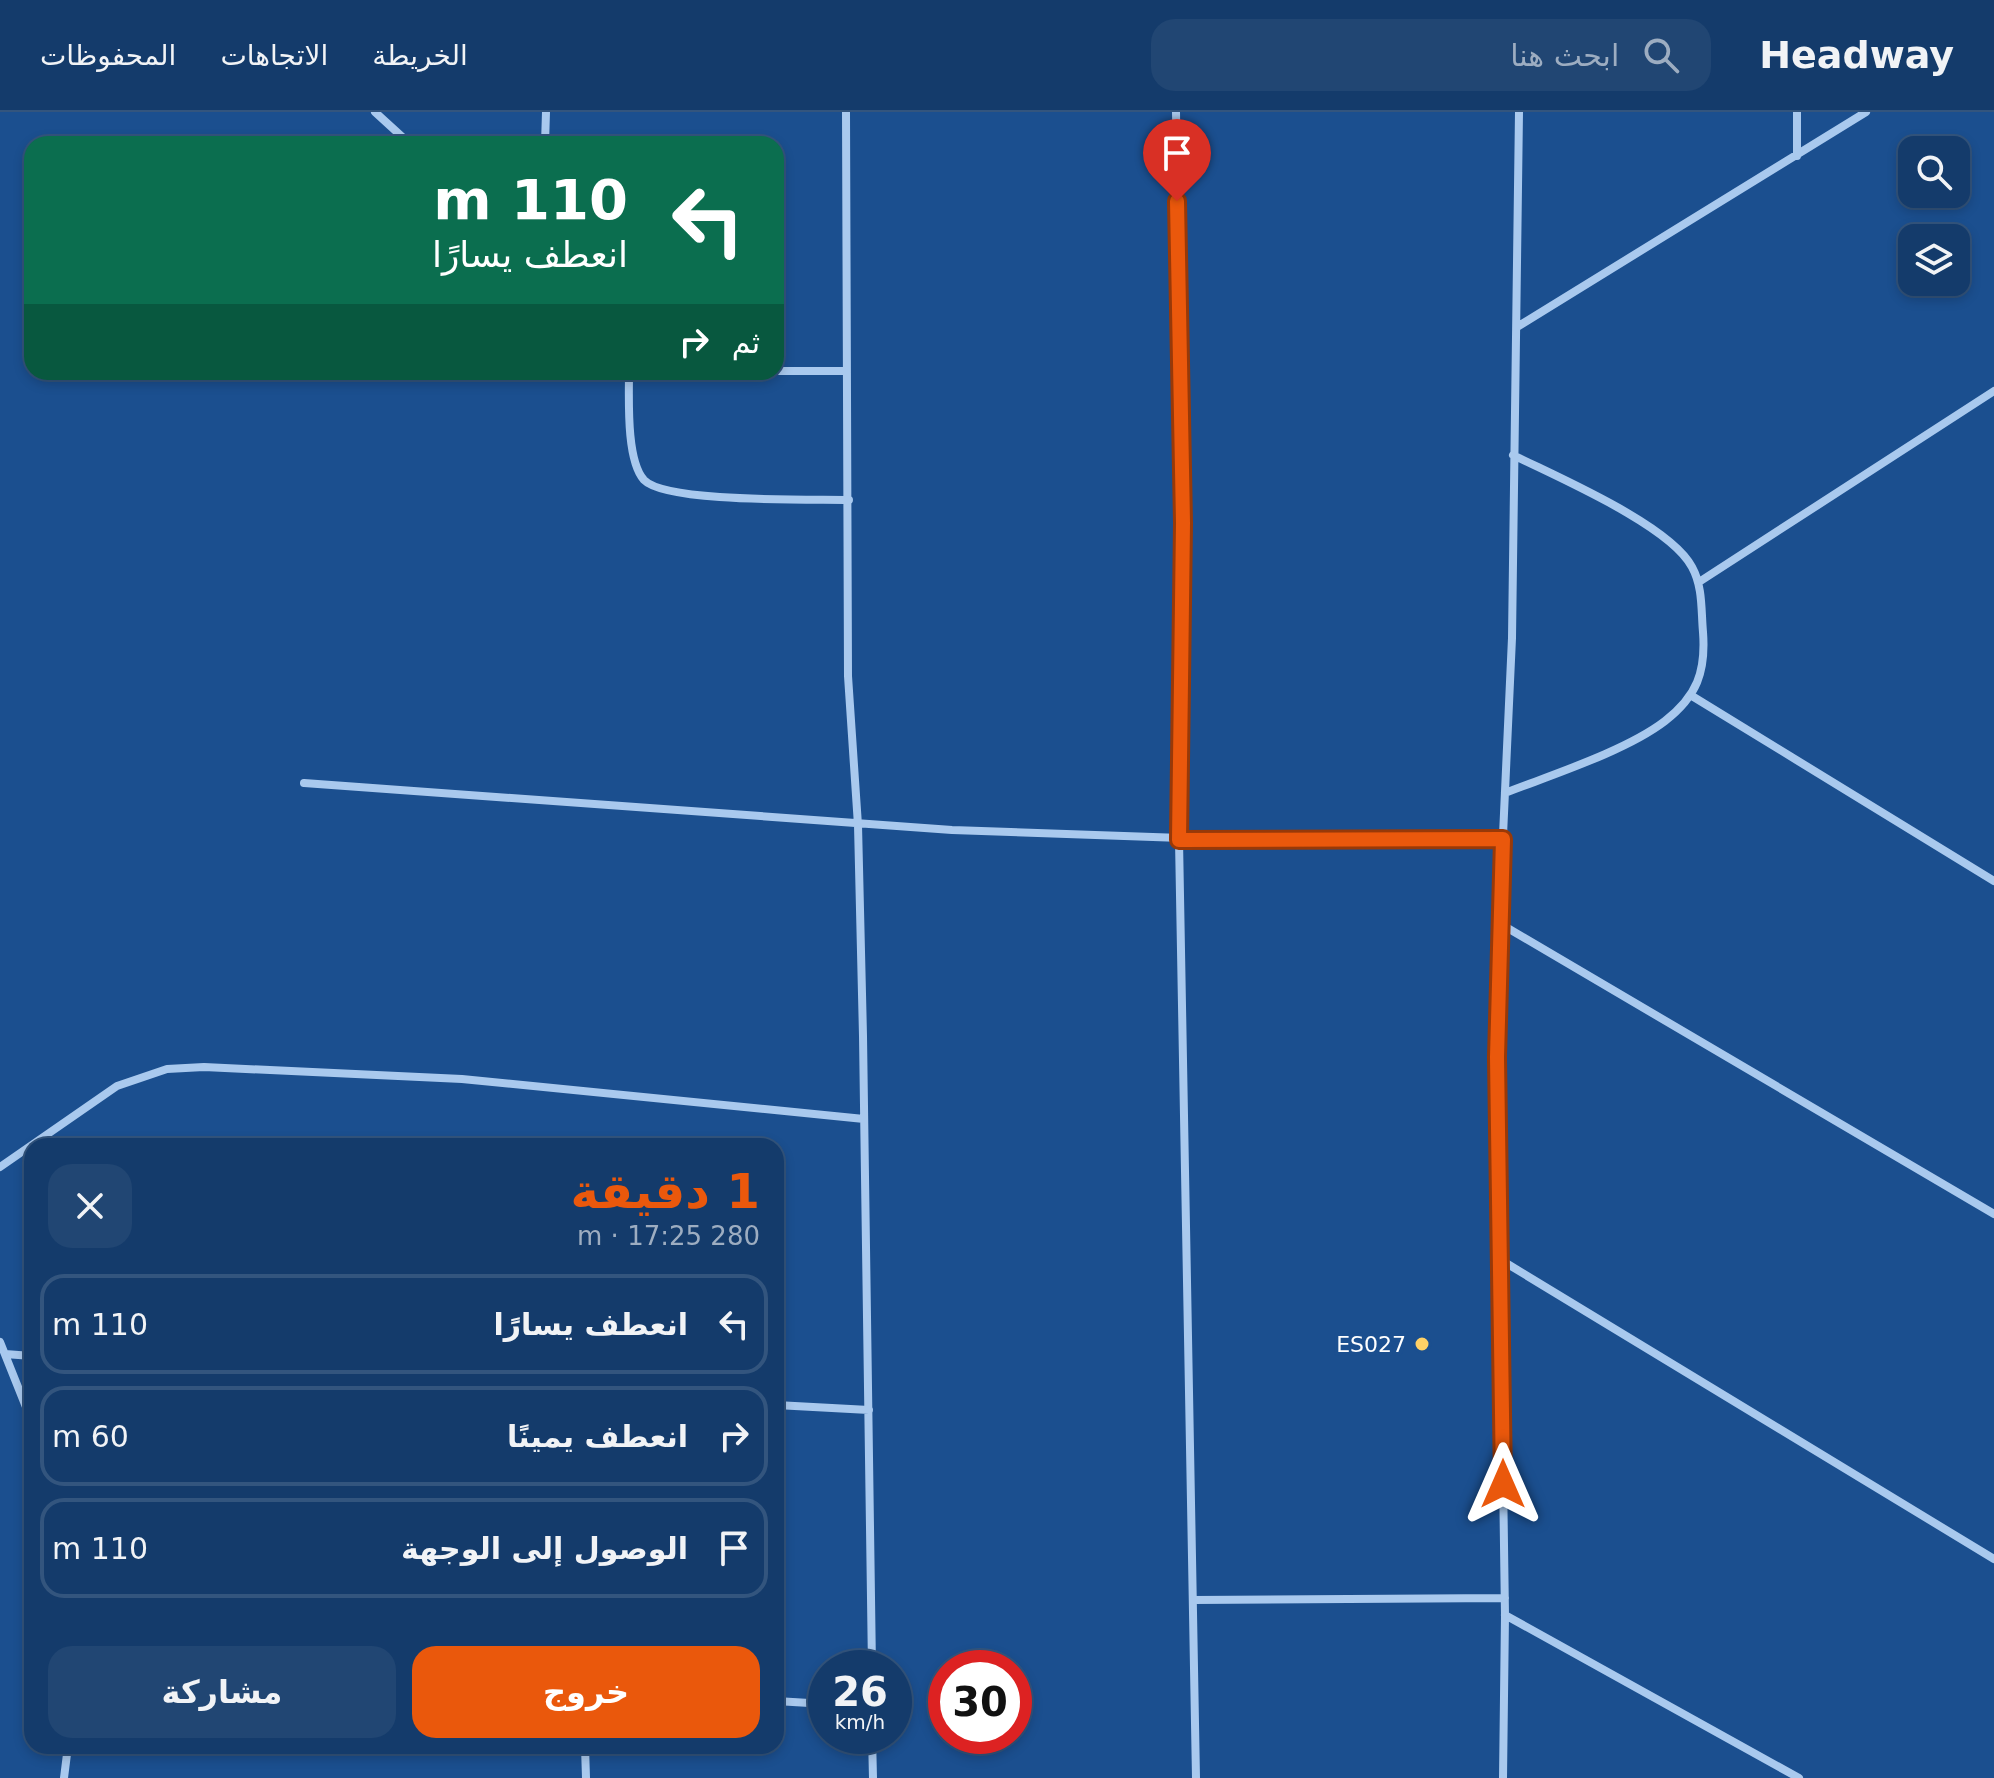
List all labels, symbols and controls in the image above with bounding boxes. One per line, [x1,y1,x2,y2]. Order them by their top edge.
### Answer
search box [1151,19,1711,91]
icon: search [1639,33,1683,77]
text: Headway [1759,33,1954,77]
text: ابحث هنا [1510,38,1619,73]
text: المحفوظات [40,39,176,72]
text: الاتجاهات [220,39,328,72]
text: الخريطة [372,39,468,72]
pin [1143,119,1211,201]
icon: arrive [1155,131,1199,175]
map controls [1898,136,1970,296]
button: search [1898,136,1970,208]
text: 110 m [433,167,628,232]
icon: left [656,168,760,272]
button: layers [1898,224,1970,296]
text: انعطف يسارًا [432,234,628,275]
icon: right [672,320,716,364]
text: ثم [732,325,760,360]
text: 1 دقيقة [571,1163,760,1219]
button: close [48,1164,132,1248]
text: 280 m · 17:25 [577,1221,760,1251]
icon: left [712,1302,756,1346]
text: 110 m [52,1307,148,1342]
text: انعطف يسارًا [494,1307,688,1342]
place label: ES027 [1336,1332,1406,1357]
marker: ES027 [1413,1335,1431,1353]
icon: right [712,1414,756,1458]
text: 60 m [52,1419,129,1454]
text: انعطف يمينًا [507,1419,688,1454]
position arrow [1461,1442,1545,1526]
icon: arrive [712,1526,756,1570]
text: 110 m [52,1531,148,1566]
text: الوصول إلى الوجهة [401,1531,688,1566]
button: مشاركة [48,1646,396,1738]
button: خروج [412,1646,760,1738]
speed limit sign: 30 [928,1650,1032,1754]
text: 26 [832,1669,888,1715]
text: km/h [835,1710,885,1734]

